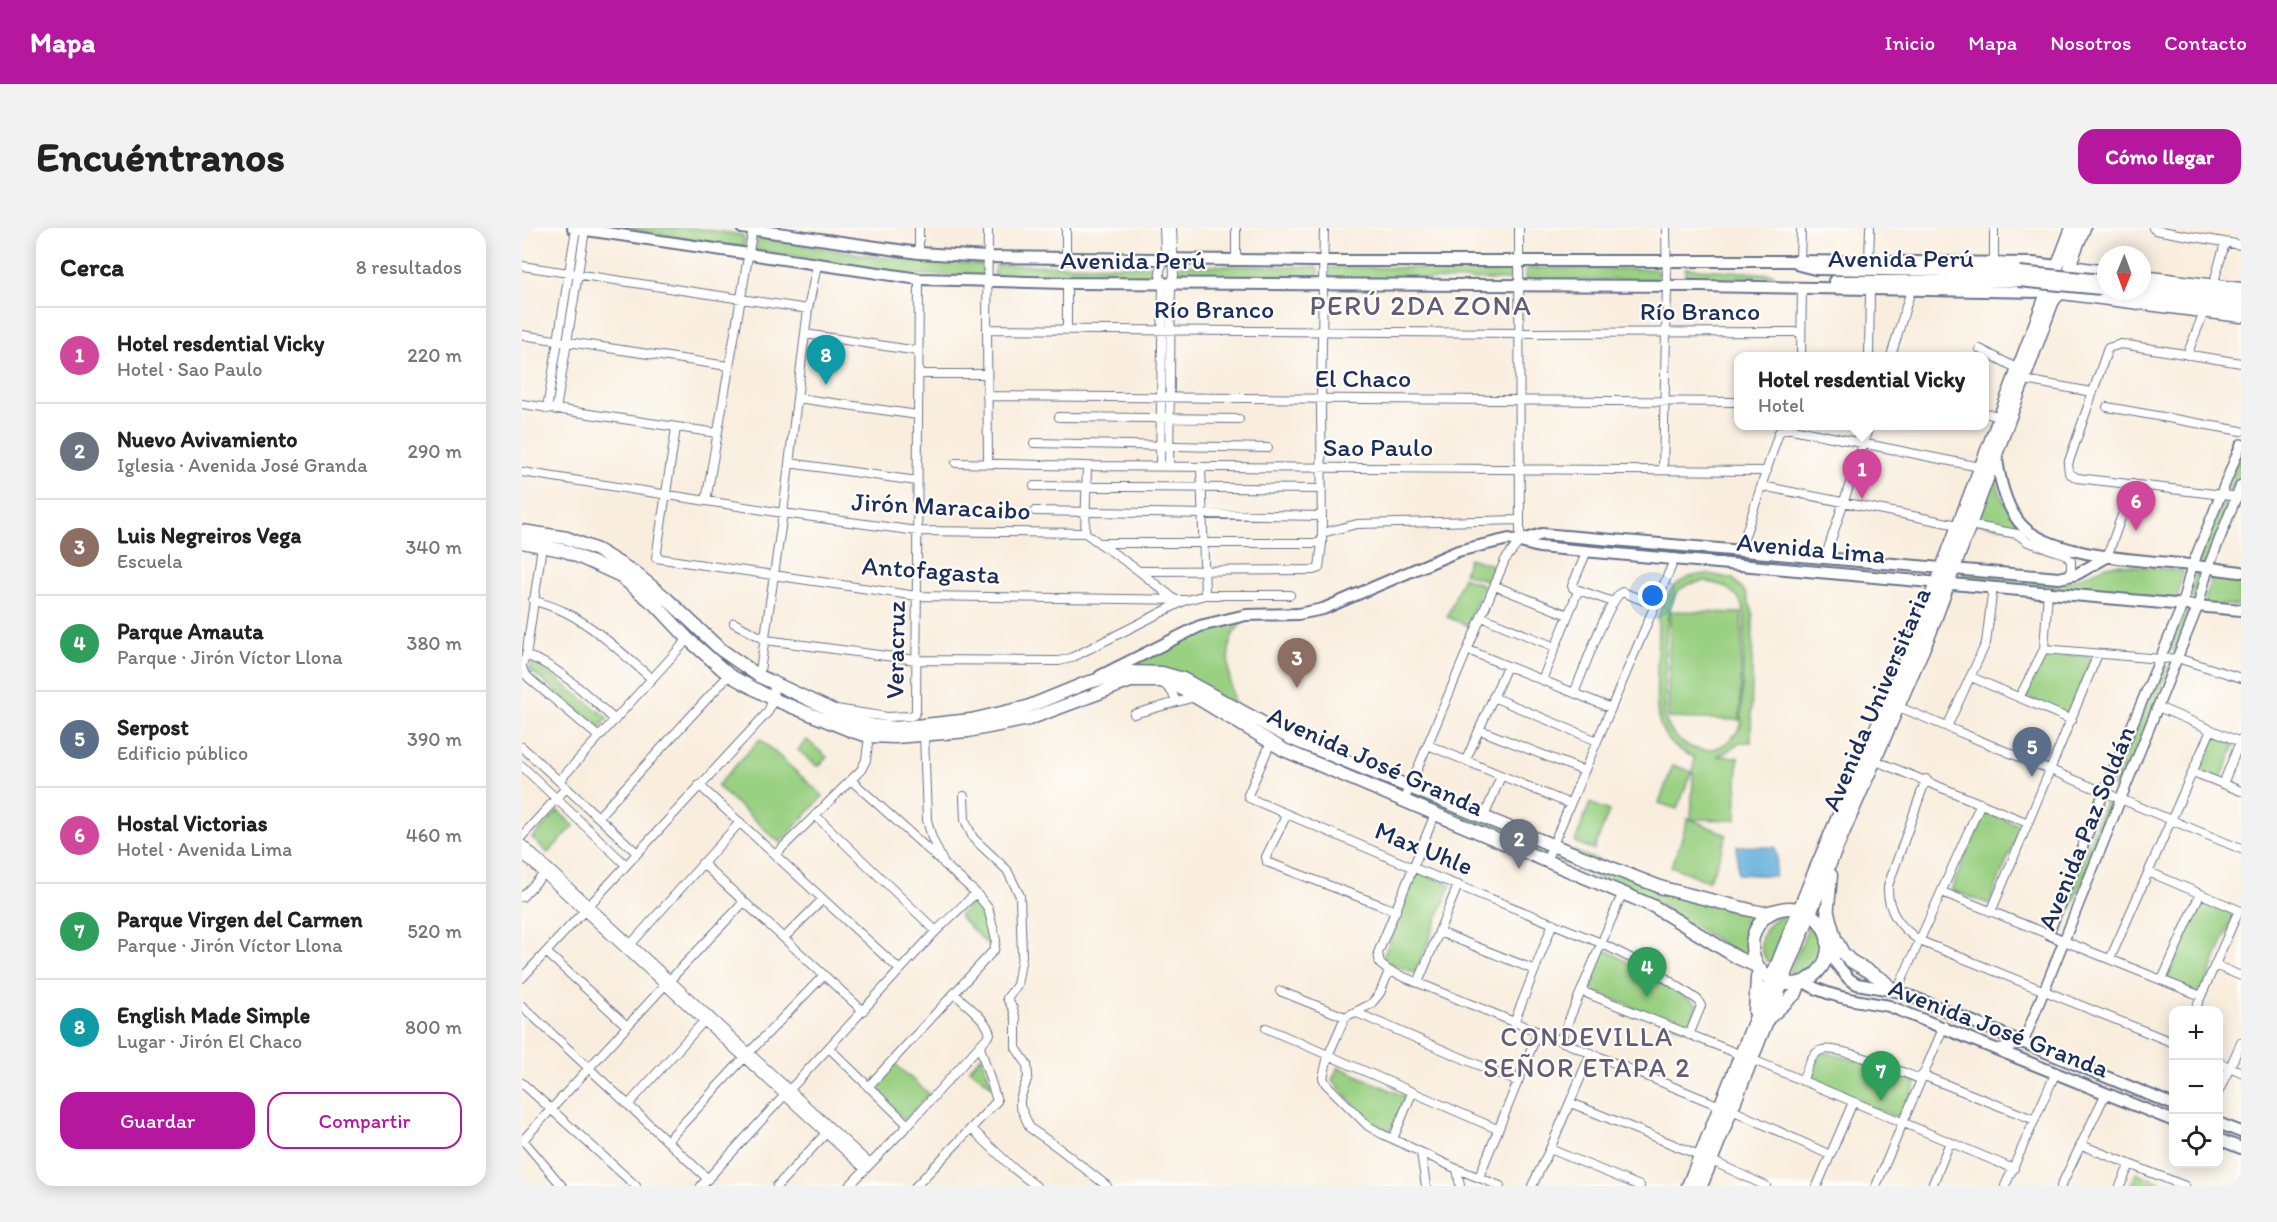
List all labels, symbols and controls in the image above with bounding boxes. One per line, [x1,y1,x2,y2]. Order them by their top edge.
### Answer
text: Mapa [30,25,95,59]
text: Inicio [1885,30,1935,55]
text: Mapa [1968,30,2017,55]
text: Nosotros [2050,30,2131,55]
text: Contacto [2164,30,2247,55]
button: Cómo llegar [2078,129,2241,184]
text: Encuéntranos [36,131,285,182]
street label: Avenida Perú [1828,242,1974,274]
street label: Avenida Perú [1060,244,1206,276]
north arrow [2097,246,2151,300]
text: Cerca [60,251,124,283]
text: 8 resultados [356,255,462,279]
district label: PERÚ 2DA ZONA [1310,288,1532,322]
street label: Río Branco [1154,293,1274,325]
street label: Río Branco [1640,295,1760,327]
text: Hotel resdential Vicky [117,330,324,357]
pin: 8 [806,336,846,385]
text: 1 [75,343,84,367]
text: 220 m [407,343,462,367]
popup [1734,352,1989,430]
text: Hotel · Sao Paulo [117,357,262,381]
street label: El Chaco [1315,362,1411,394]
text: Hotel resdential Vicky [1758,366,1965,393]
text: Hotel [1758,393,1805,417]
text: Nuevo Avivamiento [117,426,297,453]
street label: Sao Paulo [1323,431,1433,463]
text: 2 [74,439,85,463]
text: 290 m [407,439,462,463]
pin: 1 [1842,450,1882,499]
text: Iglesia · Avenida José Granda [117,453,368,477]
pin: 6 [2116,482,2156,531]
street label: Jirón Maracaibo [851,485,1031,527]
text: Luis Negreiros Vega [117,522,301,549]
street label: Avenida Lima [1735,526,1887,570]
text: 3 [74,535,85,559]
text: 340 m [405,535,462,559]
text: Escuela [117,549,183,573]
street label: Antofagasta [861,549,1002,591]
your location [1638,581,1667,610]
street label: Avenida Universitaria [1814,582,1938,816]
street label: Veracruz [878,601,912,699]
text: Parque Amauta [117,618,264,645]
text: 4 [73,631,86,655]
text: 380 m [407,631,462,655]
pin: 3 [1278,638,1316,688]
text: Parque · Jirón Víctor Llona [117,645,343,669]
street label: Avenida José Granda [1263,699,1489,823]
text: Serpost [117,714,189,741]
street label: Avenida Paz Soldán [2030,721,2142,935]
text: 5 [74,727,85,751]
text: 390 m [407,727,462,751]
pin: 5 [2012,728,2052,777]
text: Edificio público [117,741,248,765]
text: Hostal Victorias [117,810,267,837]
street label: Max Uhle [1370,814,1478,882]
pin: 2 [1500,820,1538,869]
text: 6 [74,823,85,847]
text: 460 m [406,823,462,847]
text: Hotel · Avenida Lima [117,837,292,861]
text: Parque Virgen del Carmen [117,906,363,933]
text: 7 [75,919,84,943]
text: 520 m [407,919,462,943]
text: Parque · Jirón Víctor Llona [117,933,343,957]
pin: 4 [1628,948,1666,997]
street label: Avenida José Granda [1884,971,2114,1085]
text: English Made Simple [117,1002,310,1029]
map controls [2169,1006,2223,1168]
button: + [2169,1006,2223,1060]
text: 8 [74,1015,85,1039]
text: 800 m [405,1015,462,1039]
district label: CONDEVILLA SEÑOR ETAPA 2 [1483,1020,1691,1084]
text: Lugar · Jirón El Chaco [117,1029,302,1053]
pin: 7 [1862,1052,1900,1101]
button: − [2169,1060,2223,1114]
button: Guardar [60,1092,255,1149]
button: Compartir [267,1092,462,1149]
button: locate [2169,1114,2223,1168]

